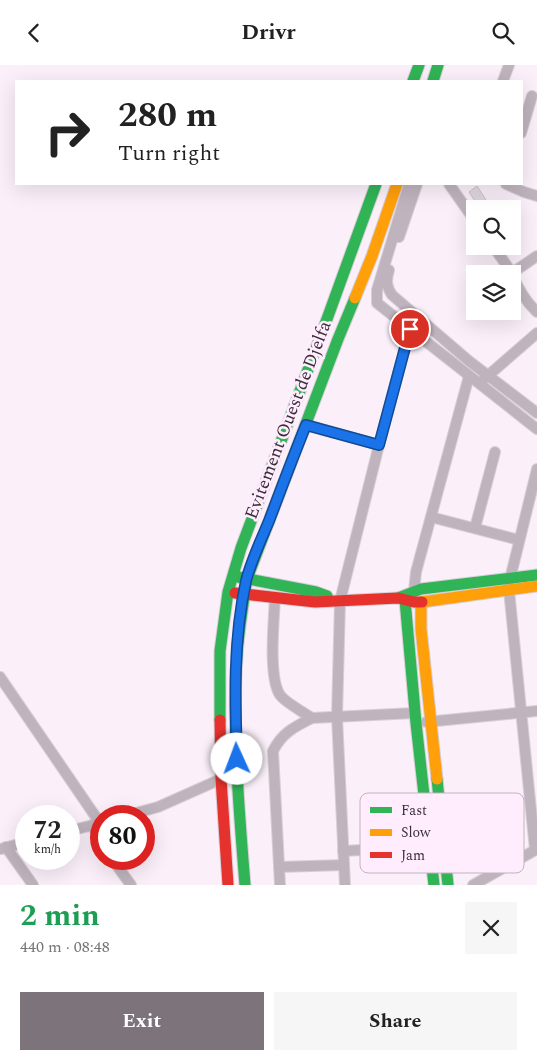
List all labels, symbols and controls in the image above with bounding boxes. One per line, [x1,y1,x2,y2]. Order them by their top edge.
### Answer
text: Drivr [241,16,296,49]
icon: back [20,19,48,47]
icon: search [489,19,517,47]
text: 280 m [118,89,217,142]
icon: right [35,100,100,165]
text: Turn right [118,137,220,170]
map controls [466,200,521,320]
button: search [466,200,521,255]
button: layers [466,265,521,320]
pin [389,308,431,350]
icon: arrive [396,315,424,343]
street label: Evitement Ouest de Djelfa [238,317,338,523]
position arrow [210,732,262,784]
legend [360,793,524,873]
text: Fast [401,800,427,821]
speed limit sign: 80 [90,805,155,870]
text: 72 [33,812,62,850]
text: Slow [401,822,431,843]
text: km/h [34,840,61,859]
text: Jam [401,845,425,866]
text: 2 min [20,893,100,939]
button: close [465,902,517,954]
text: 440 m · 08:48 [20,935,110,959]
button: Exit [20,992,264,1050]
button: Share [274,992,517,1050]

